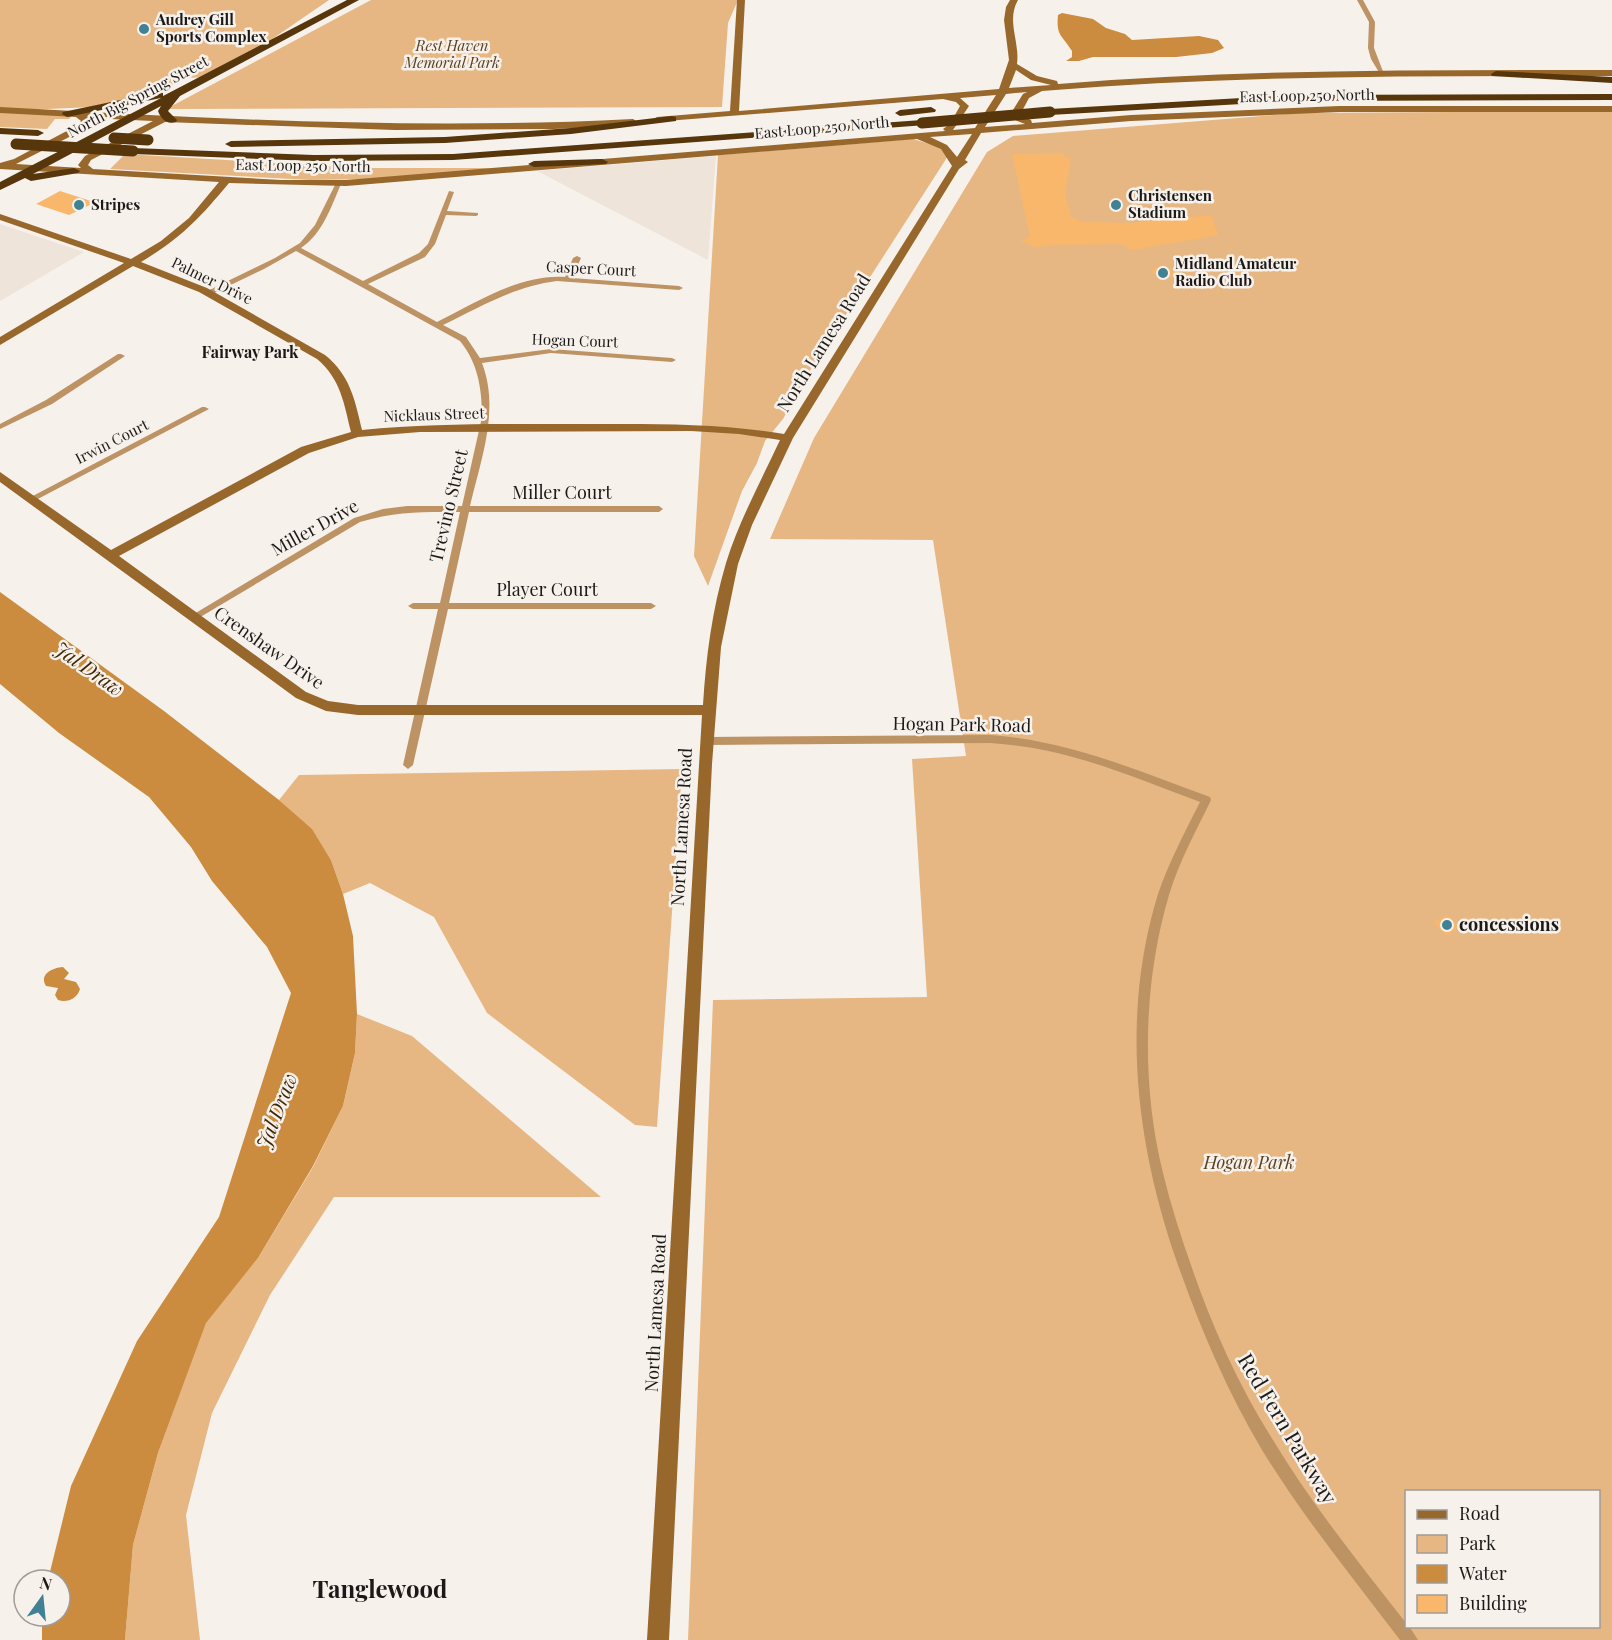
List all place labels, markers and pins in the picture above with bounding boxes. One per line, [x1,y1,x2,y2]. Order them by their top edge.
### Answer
place label: Audrey Gill Sports Complex [155,9,267,46]
marker: Audrey Gill Sports Complex [137,22,151,36]
place label: Christensen Stadium [1128,185,1213,222]
place label: Stripes [91,194,140,214]
marker: Stripes [72,198,86,212]
marker: Christensen Stadium [1109,198,1123,212]
place label: Midland Amateur Radio Club [1175,253,1296,290]
marker: Midland Amateur Radio Club [1156,266,1170,280]
place label: concessions [1459,912,1559,936]
marker: concessions [1440,918,1454,932]

